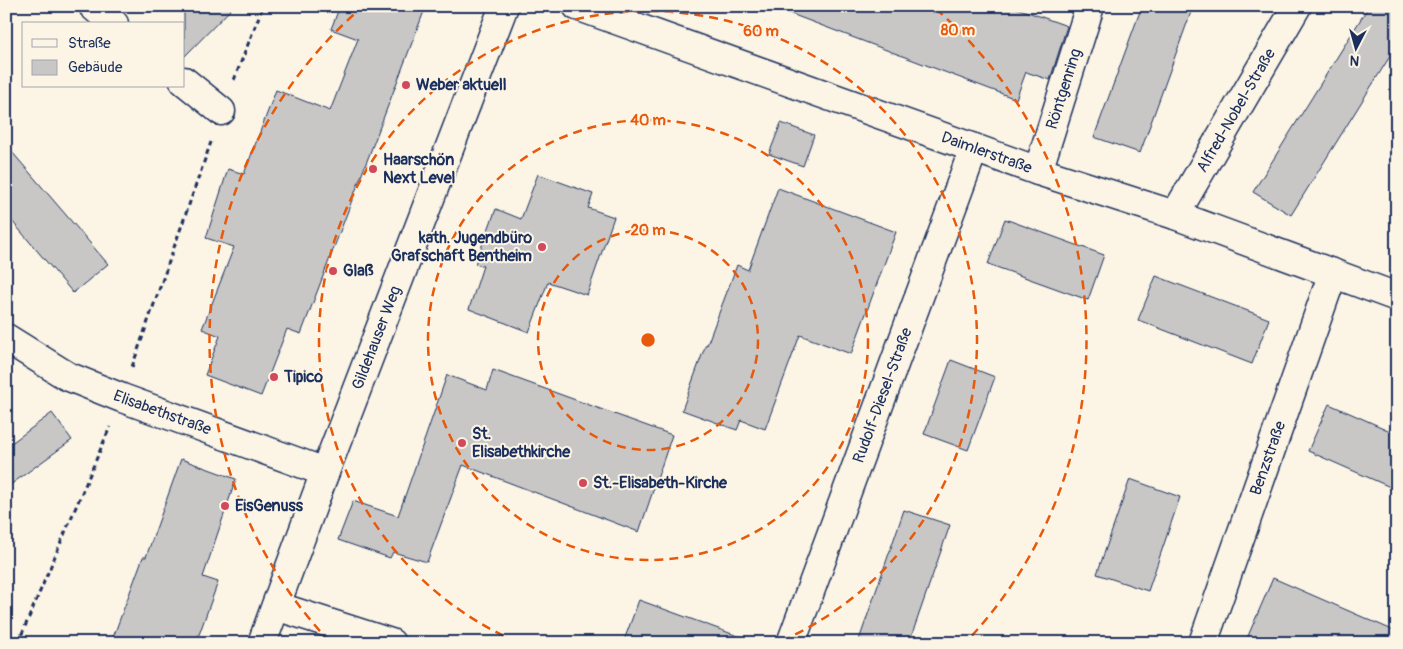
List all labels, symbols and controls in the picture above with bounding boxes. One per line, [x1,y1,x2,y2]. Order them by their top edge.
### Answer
text: 80 m [941,21,975,40]
legend [22,22,185,88]
text: 60 m [743,22,779,41]
north arrow [1330,22,1380,72]
text: Straße [68,34,111,53]
street label: Alfred-Nobel-Straße [1192,45,1280,176]
street label: Röntgenring [1042,46,1086,132]
text: N [1349,51,1360,69]
text: Gebäude [68,58,123,77]
place label: Weber aktuell [416,75,507,95]
marker: Weber aktuell [400,79,412,91]
text: 40 m [630,111,666,130]
street label: Daimlerstraße [938,127,1035,178]
place label: Haarschön Next Level [383,150,456,188]
marker: Haarschön Next Level [367,163,379,175]
text: 20 m [630,221,666,240]
place label: kath. Jugendbüro Grafschaft Bentheim [391,228,532,266]
marker: kath. Jugendbüro Grafschaft Bentheim [536,241,548,253]
place label: Glaß [343,261,374,281]
marker: Glaß [327,265,339,277]
street label: Gildehauser Weg [348,283,406,393]
street label: Rudolf-Diesel-Straße [848,325,917,466]
centre of rings [639,331,657,349]
place label: Tipico [283,367,323,387]
marker: Tipico [268,371,280,383]
street label: Elisabethstraße [110,386,214,440]
street label: Benzstraße [1246,418,1290,498]
place label: St. Elisabethkirche [472,424,571,462]
marker: St. Elisabethkirche [456,437,468,449]
place label: St.-Elisabeth-Kirche [593,473,728,493]
marker: St.-Elisabeth-Kirche [577,477,589,489]
place label: EisGenuss [235,496,304,516]
marker: EisGenuss [219,500,231,512]

